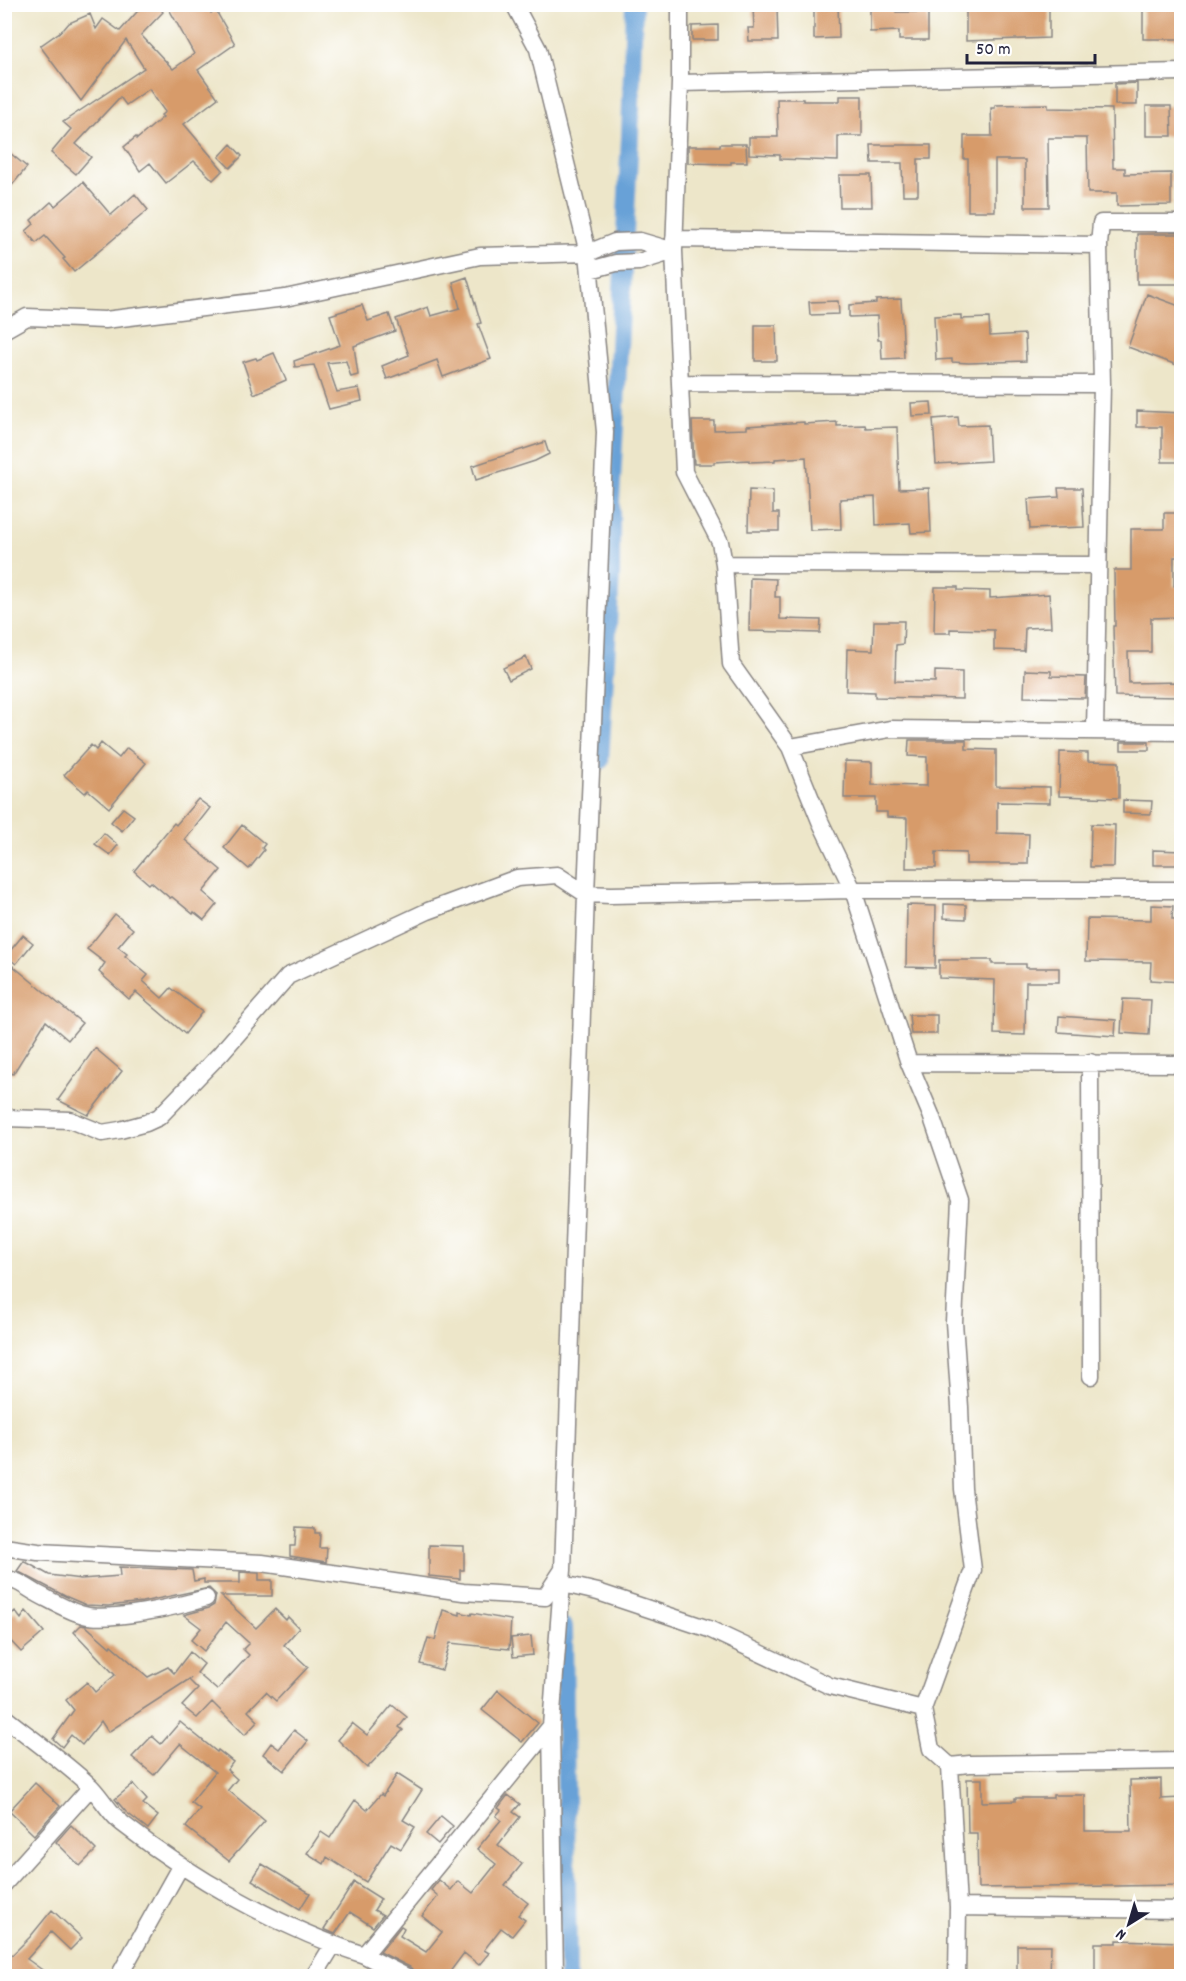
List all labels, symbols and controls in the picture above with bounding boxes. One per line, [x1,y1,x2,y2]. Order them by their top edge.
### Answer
scale bar [967,27,1094,65]
text: 50 m [976,38,1011,63]
north arrow [1099,1894,1159,1954]
text: N [1111,1922,1132,1946]

